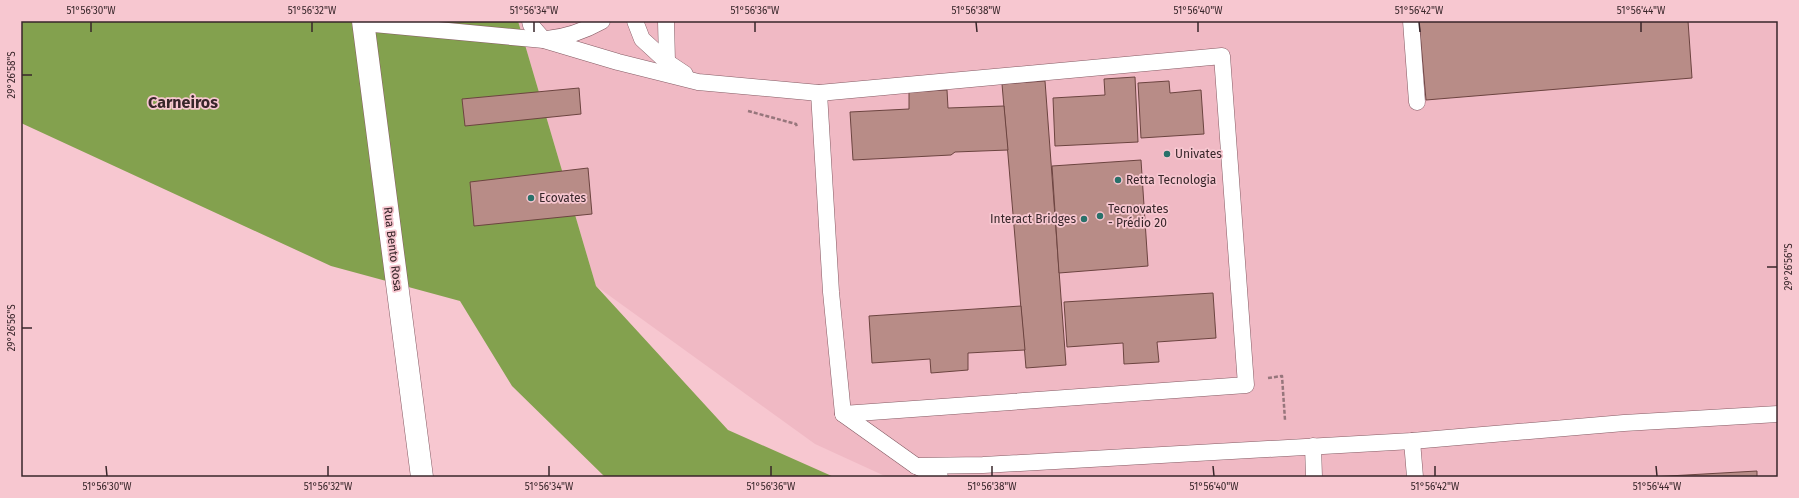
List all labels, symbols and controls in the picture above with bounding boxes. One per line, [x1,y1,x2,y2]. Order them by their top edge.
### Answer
text: 51°56'30"W [66,5,116,17]
text: 51°56'32"W [288,5,337,17]
text: 51°56'34"W [510,5,559,17]
text: 51°56'36"W [731,5,780,17]
text: 51°56'38"W [952,5,1001,17]
text: 51°56'40"W [1173,5,1223,17]
text: 51°56'42"W [1395,5,1444,17]
text: 51°56'44"W [1617,5,1666,17]
text: 29°26'58"S [6,51,18,99]
district label: Carneiros [148,93,218,112]
place label: Univates [1175,147,1222,161]
marker: Univates [1162,149,1172,159]
place label: Retta Tecnologia [1126,173,1216,187]
marker: Retta Tecnologia [1113,175,1123,185]
place label: Ecovates [539,191,587,205]
marker: Ecovates [526,193,536,203]
place label: Tecnovates - Prédio 20 [1108,202,1169,230]
street label: Rua Bento Rosa [381,206,405,292]
marker: Tecnovates - Prédio 20 [1095,211,1105,221]
place label: Interact Bridges [990,212,1076,226]
marker: Interact Bridges [1079,214,1089,224]
text: 29°26'56"S [1783,243,1795,291]
text: 29°26'56"S [6,304,18,352]
text: 51°56'30"W [82,481,132,493]
text: 51°56'32"W [304,481,353,493]
text: 51°56'34"W [525,481,574,493]
text: 51°56'36"W [747,481,796,493]
text: 51°56'38"W [968,481,1017,493]
text: 51°56'40"W [1189,481,1239,493]
text: 51°56'42"W [1411,481,1460,493]
text: 51°56'44"W [1633,481,1682,493]

